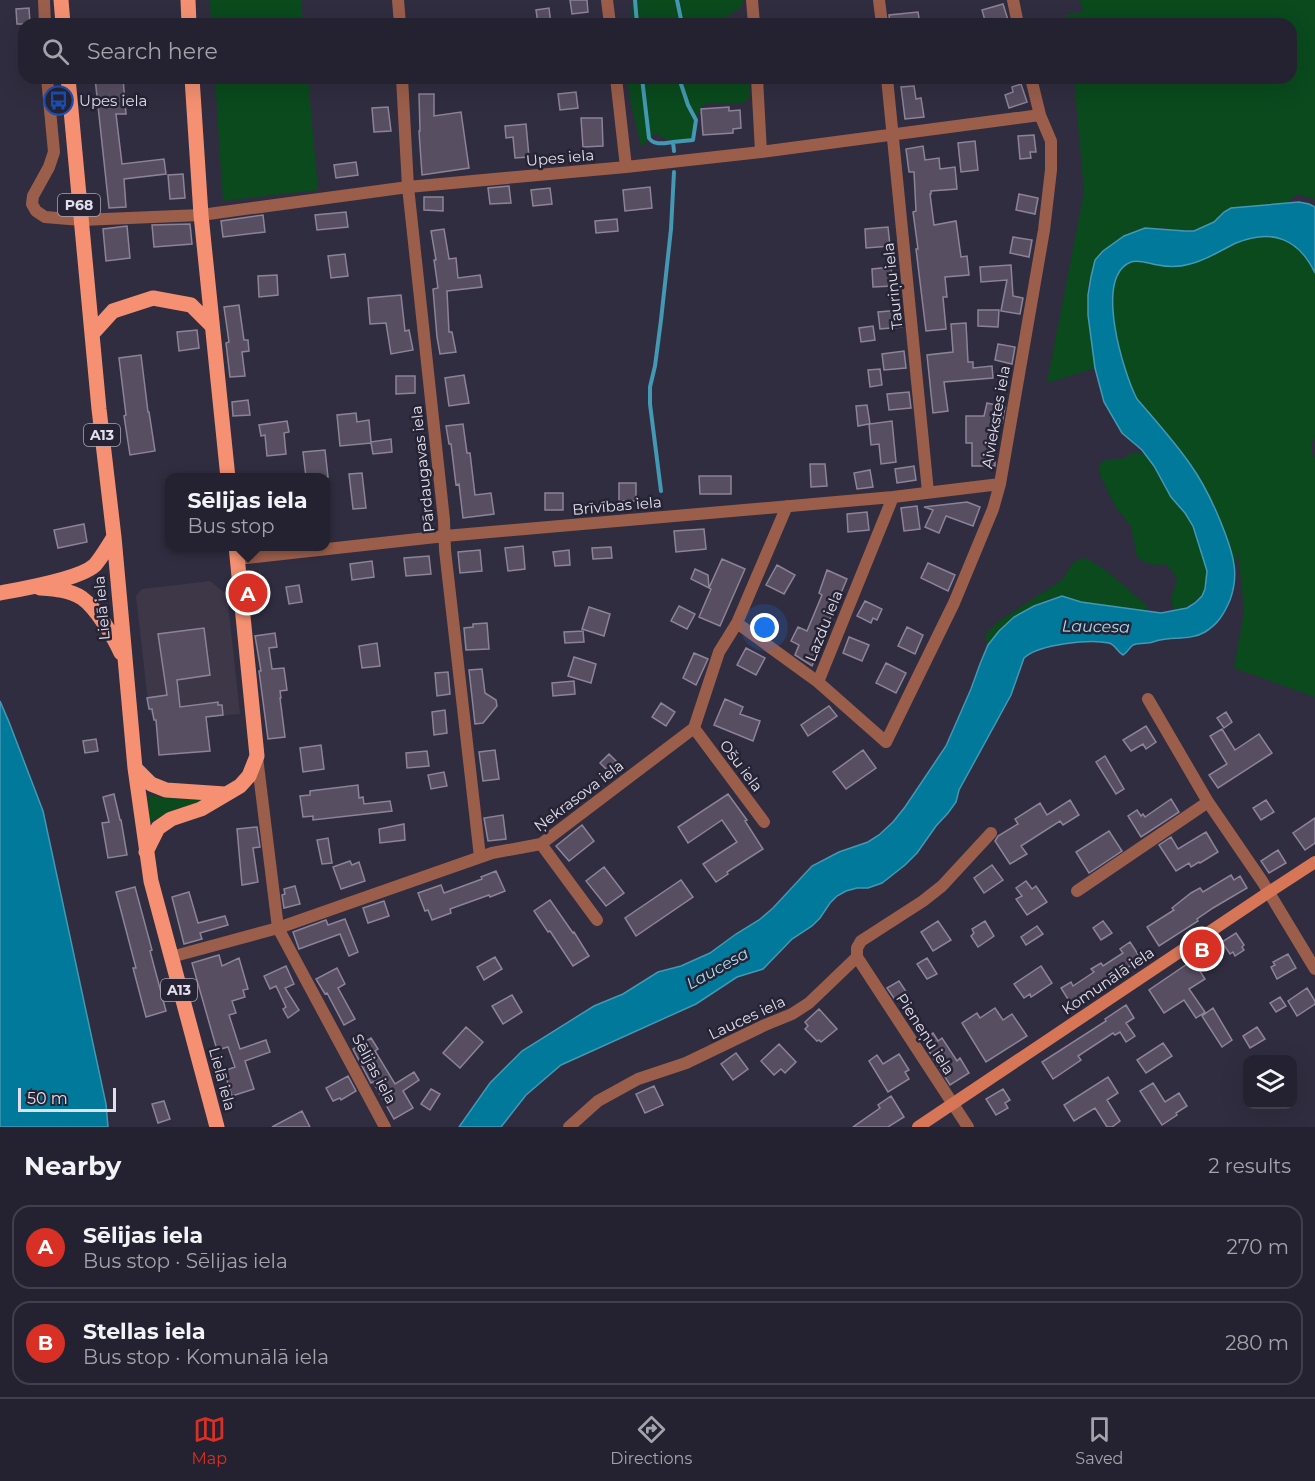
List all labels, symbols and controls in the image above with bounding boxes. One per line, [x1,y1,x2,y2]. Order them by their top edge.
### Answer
search box [18,18,1297,84]
icon: search [39,35,72,68]
text: Search here [87,38,218,65]
bus stop icon: Upes iela [42,85,74,117]
place label: Upes iela [79,91,147,110]
street label: Upes iela [525,145,595,170]
road number: P68 [58,194,100,216]
street label: Tauriņu iela [878,242,908,330]
street label: Aiviekstes iela [977,364,1014,470]
street label: Pārdaugavas iela [406,405,439,533]
road number: A13 [84,424,120,446]
popup [165,473,330,551]
text: Sēlijas iela [187,487,308,514]
street label: Brīvības iela [571,492,662,519]
text: Bus stop [187,514,275,538]
pin: A [228,570,268,616]
street label: Lielā iela [89,575,114,641]
street label: Lazdu iela [801,587,846,664]
your location [750,613,779,642]
water label: Laucesa [1062,616,1130,637]
street label: Ošu iela [716,736,767,795]
street label: Ņekrasova iela [530,756,628,836]
pin: B [1182,926,1222,972]
street label: Komunālā iela [1058,943,1158,1019]
water label: Laucesa [683,944,752,993]
road number: A13 [161,979,197,1001]
street label: Pieneņu iela [891,989,959,1079]
street label: Lauces iela [705,992,788,1044]
street label: Sēlijas iela [348,1031,401,1107]
street label: Lielā iela [205,1045,240,1113]
map controls [1243,1055,1297,1109]
button: layers [1243,1055,1297,1109]
scale bar [18,1085,116,1112]
text: 50 m [27,1089,68,1108]
text: Nearby [24,1150,121,1182]
text: 2 results [1208,1154,1291,1178]
text: Sēlijas iela [83,1222,203,1249]
text: A [38,1235,53,1259]
text: 270 m [1227,1235,1289,1259]
text: Bus stop · Sēlijas iela [83,1249,288,1273]
text: Stellas iela [83,1318,206,1345]
text: B [38,1331,53,1355]
text: 280 m [1225,1331,1289,1355]
text: Bus stop · Komunālā iela [83,1345,329,1369]
tab: Map [192,1413,227,1468]
tab: Directions [610,1413,692,1468]
tab: Saved [1075,1413,1123,1468]

